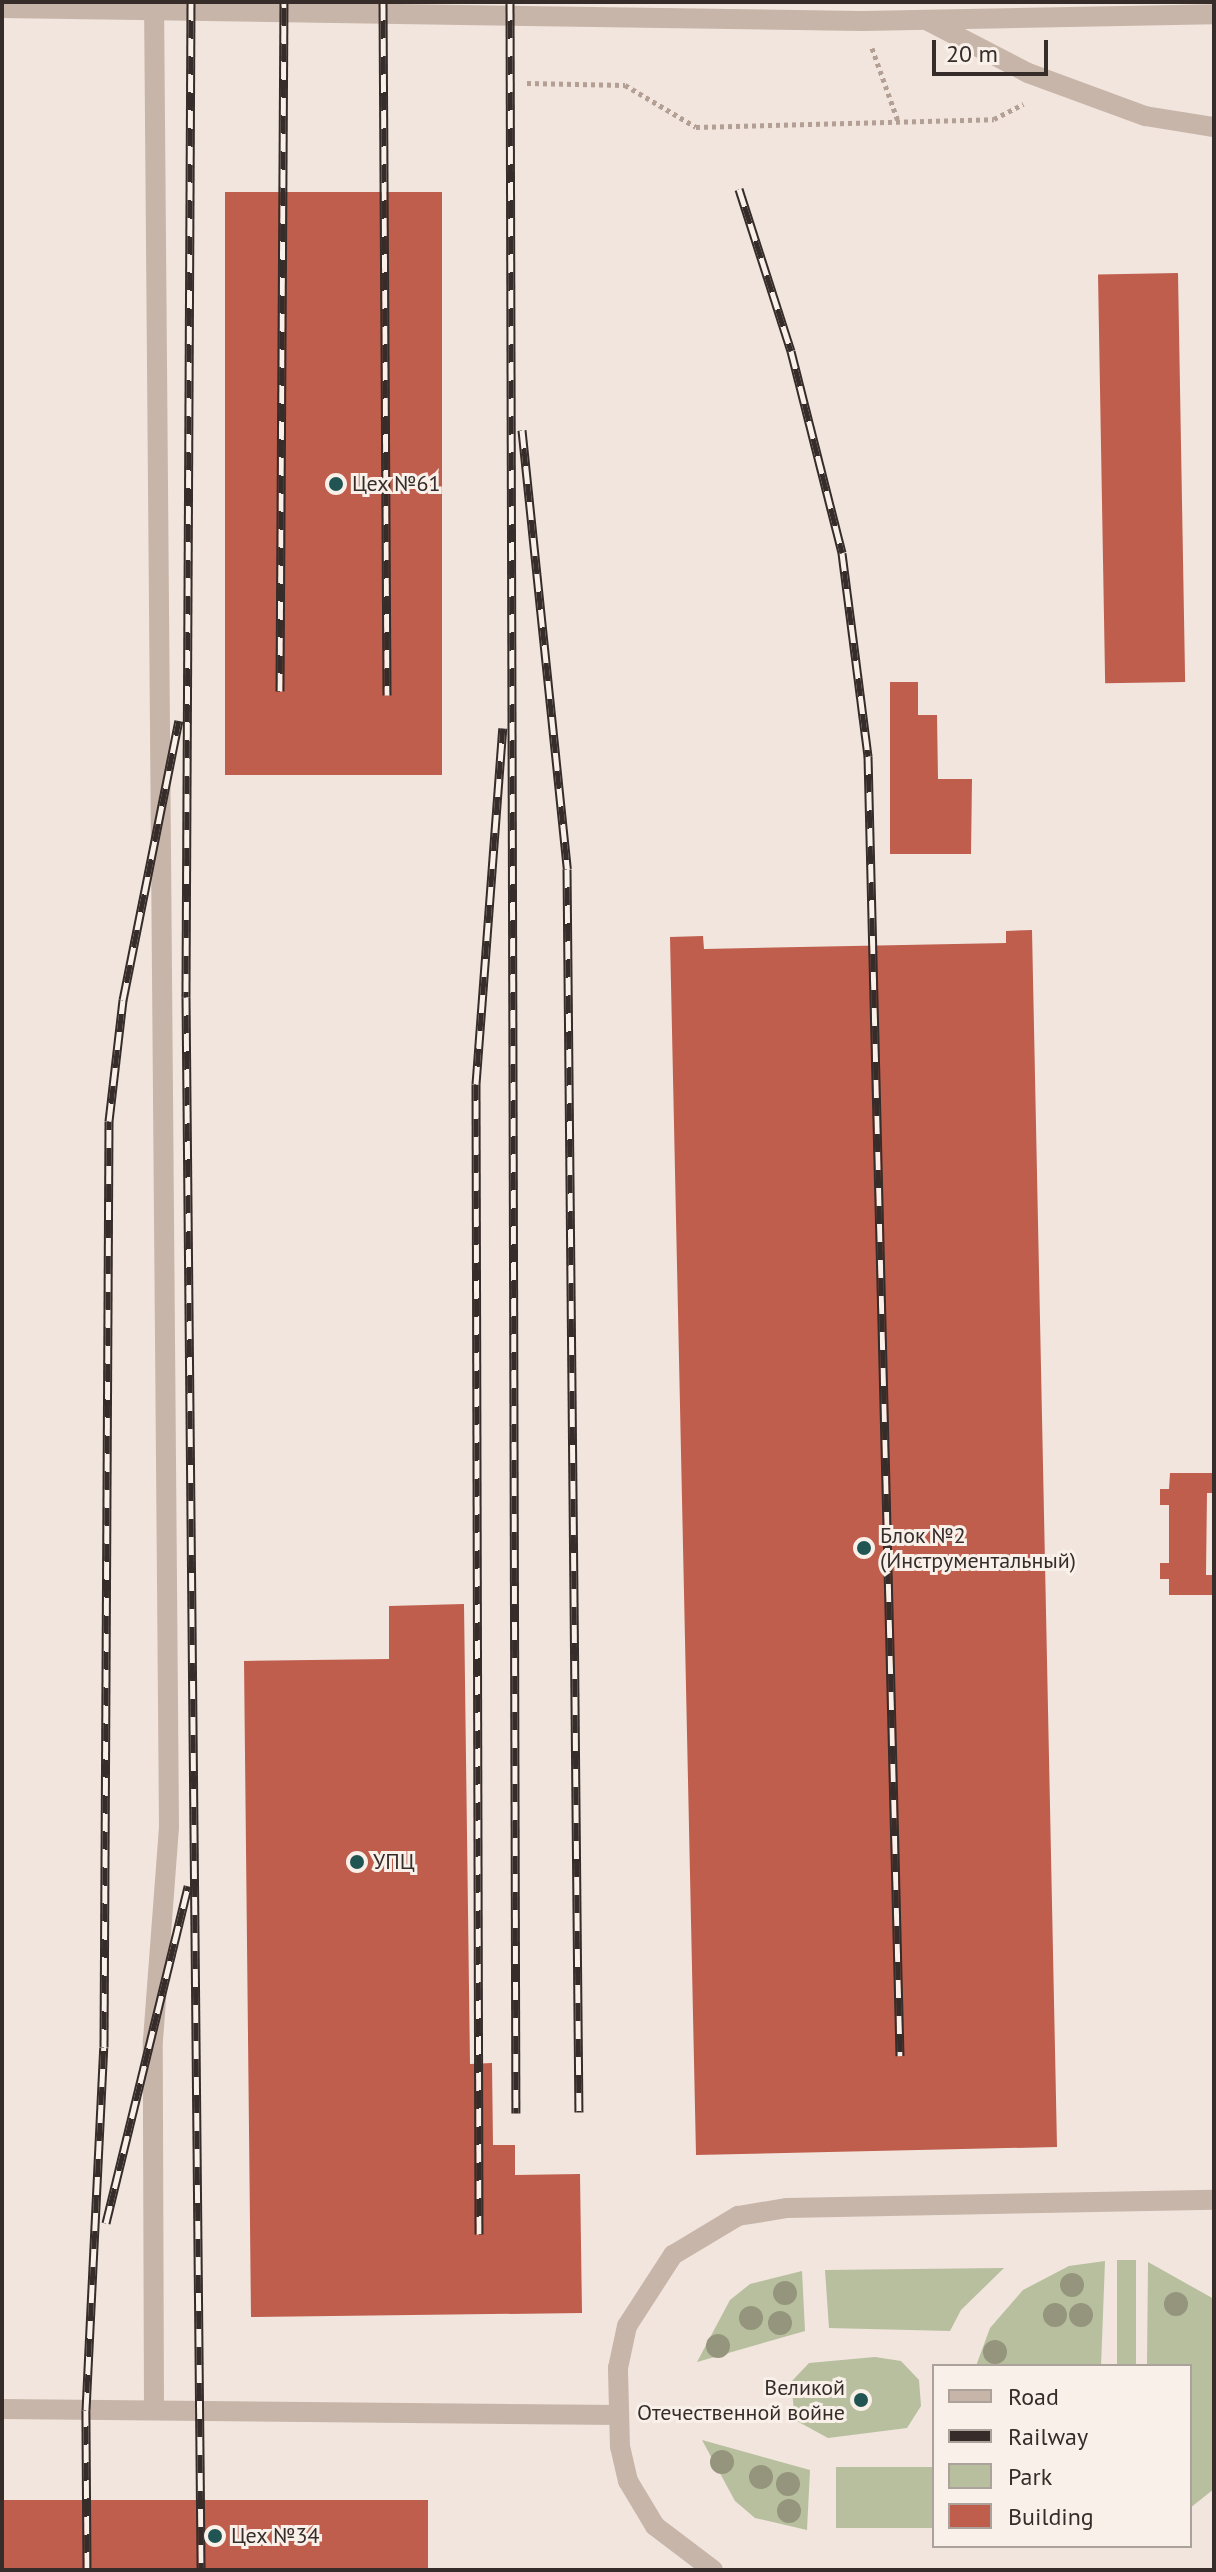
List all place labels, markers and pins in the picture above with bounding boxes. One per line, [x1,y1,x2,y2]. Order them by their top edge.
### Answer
place label: Цех №61 [352,471,441,497]
marker: Цех №61 [327,475,345,493]
place label: Блок №2 (Инструментальный) [880,1522,1076,1574]
marker: Блок №2 (Инструментальный) [855,1539,873,1557]
place label: УПЦ [373,1849,415,1875]
marker: УПЦ [348,1853,366,1871]
place label: Великой Отечественной войне [637,2374,845,2426]
marker: Великой Отечественной войне [852,2391,870,2409]
place label: Цех №34 [231,2523,320,2549]
marker: Цех №34 [206,2527,224,2545]

